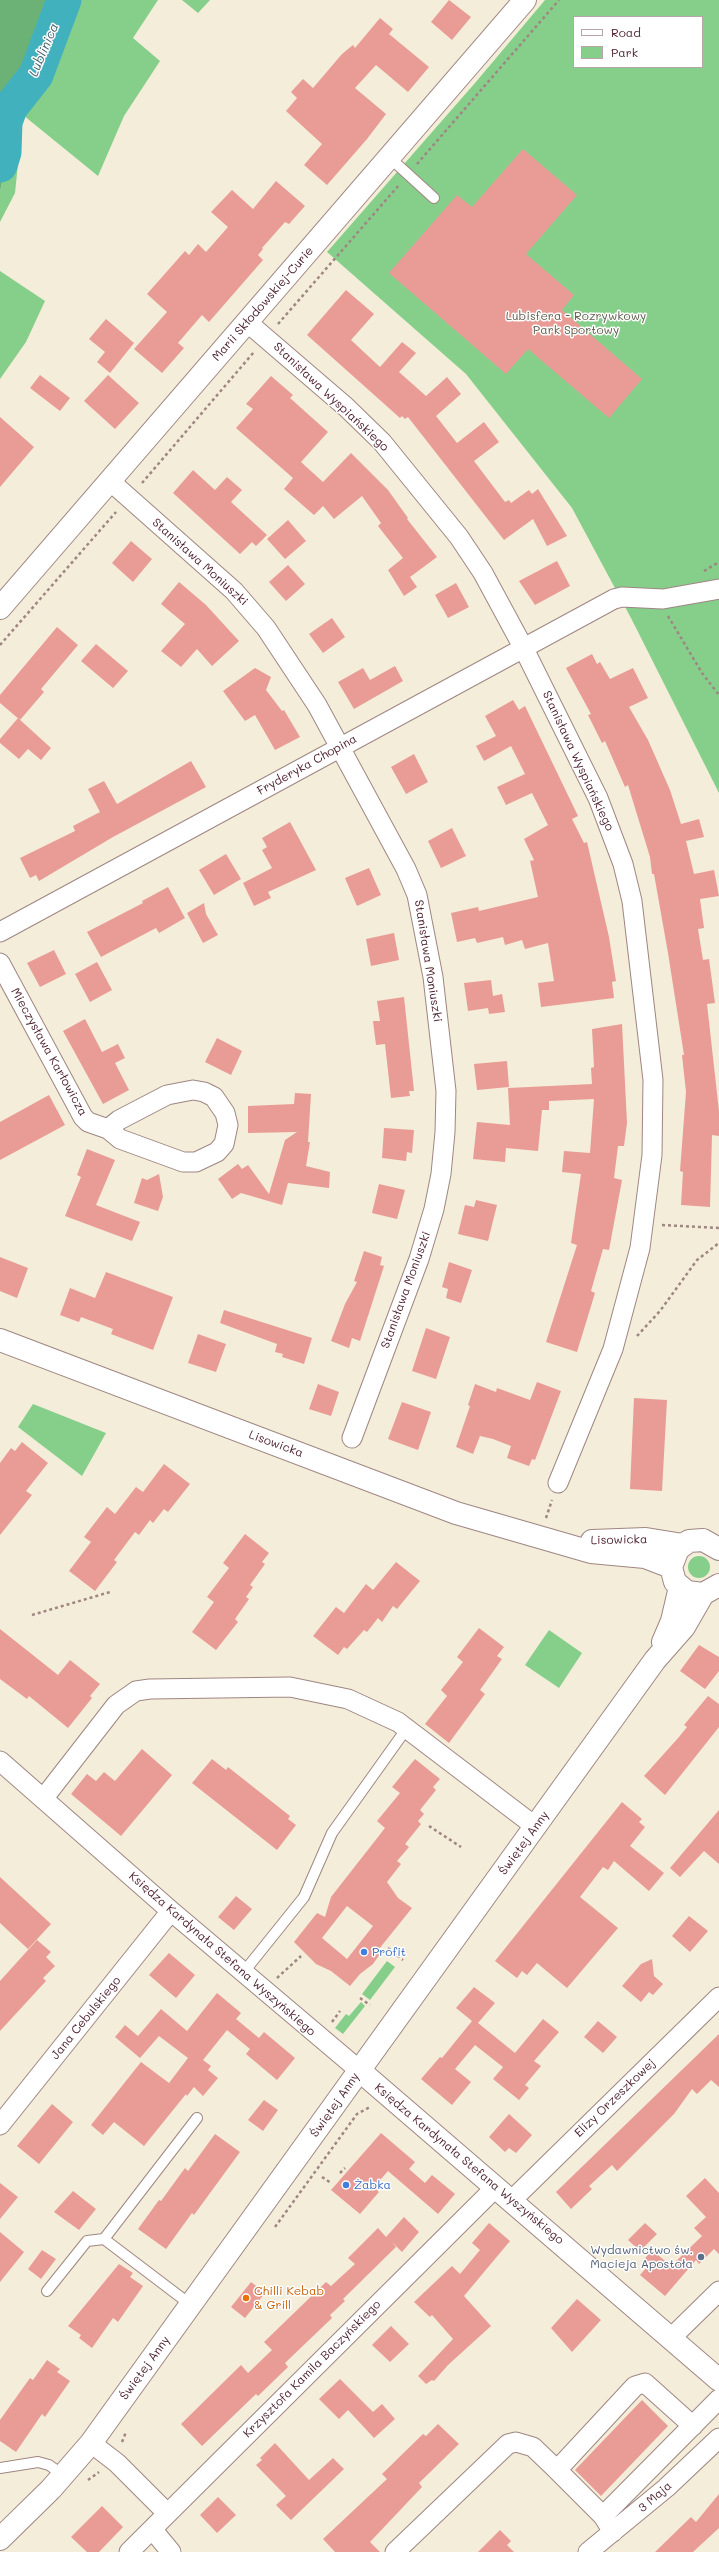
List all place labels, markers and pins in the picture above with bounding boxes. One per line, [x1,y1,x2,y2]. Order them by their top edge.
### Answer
place label: Profit [372,1945,406,1959]
marker: Profit [359,1947,369,1957]
place label: Żabka [354,2178,391,2192]
marker: Żabka [341,2180,351,2190]
place label: Wydawnictwo św. Macieja Apostoła [590,2243,693,2271]
marker: Wydawnictwo św. Macieja Apostoła [696,2252,706,2262]
place label: Chilli Kebab & Grill [254,2284,324,2312]
marker: Chilli Kebab & Grill [241,2293,251,2303]

